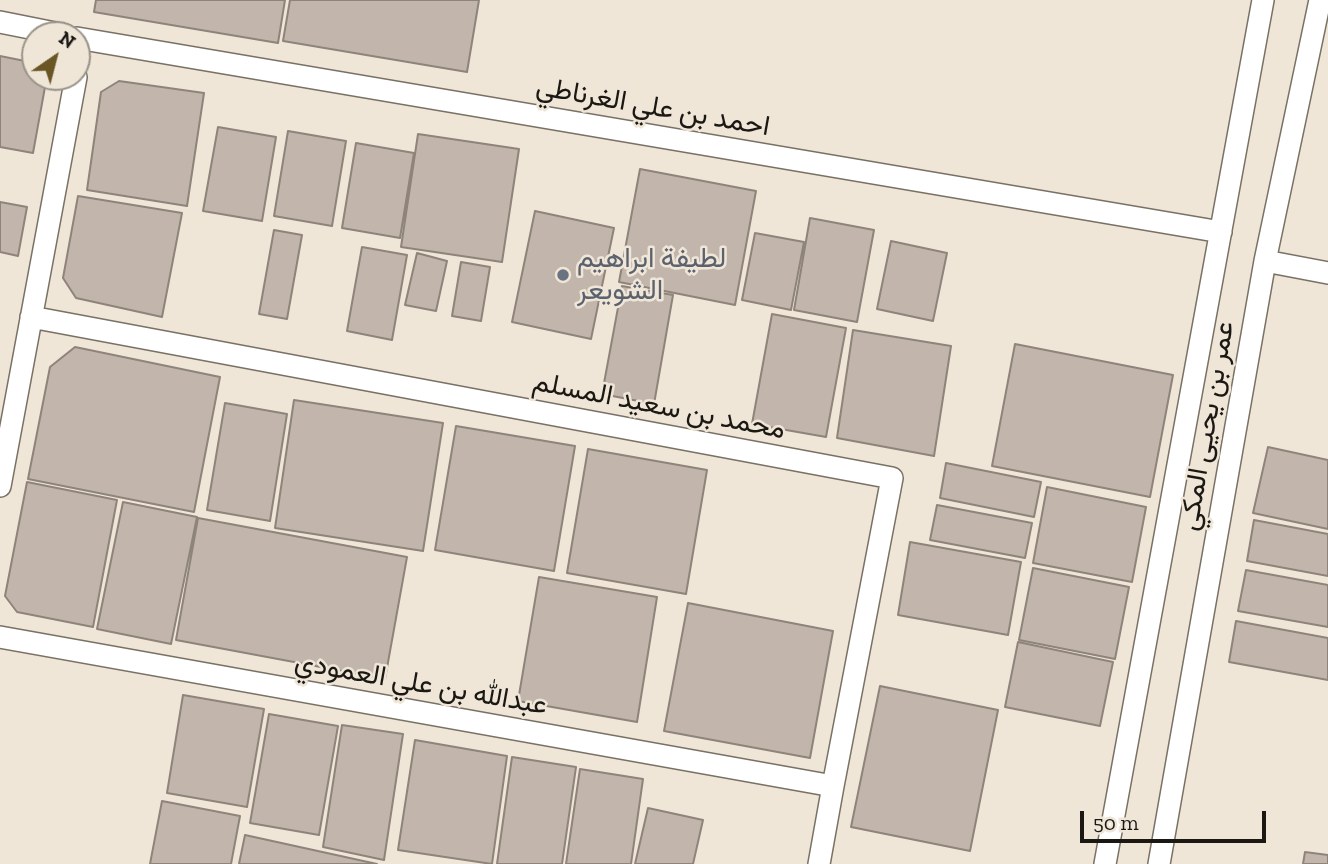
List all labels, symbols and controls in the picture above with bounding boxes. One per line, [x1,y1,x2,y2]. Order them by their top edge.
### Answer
north arrow [21,21,91,91]
text: N [55,26,80,54]
street label: احمد بن علي الغرناطي [534,70,772,144]
place label: لطيفة ابراهيم الشويعر [577,242,726,308]
marker: لطيفة ابراهيم الشويعر [555,267,571,283]
street label: عمر بن يحيى المكي [1172,319,1242,533]
street label: محمد بن سعيد المسلم [530,365,788,447]
street label: عبدالله بن علي العمودي [292,645,550,723]
scale bar [1083,798,1268,842]
text: 50 m [1093,810,1139,835]

